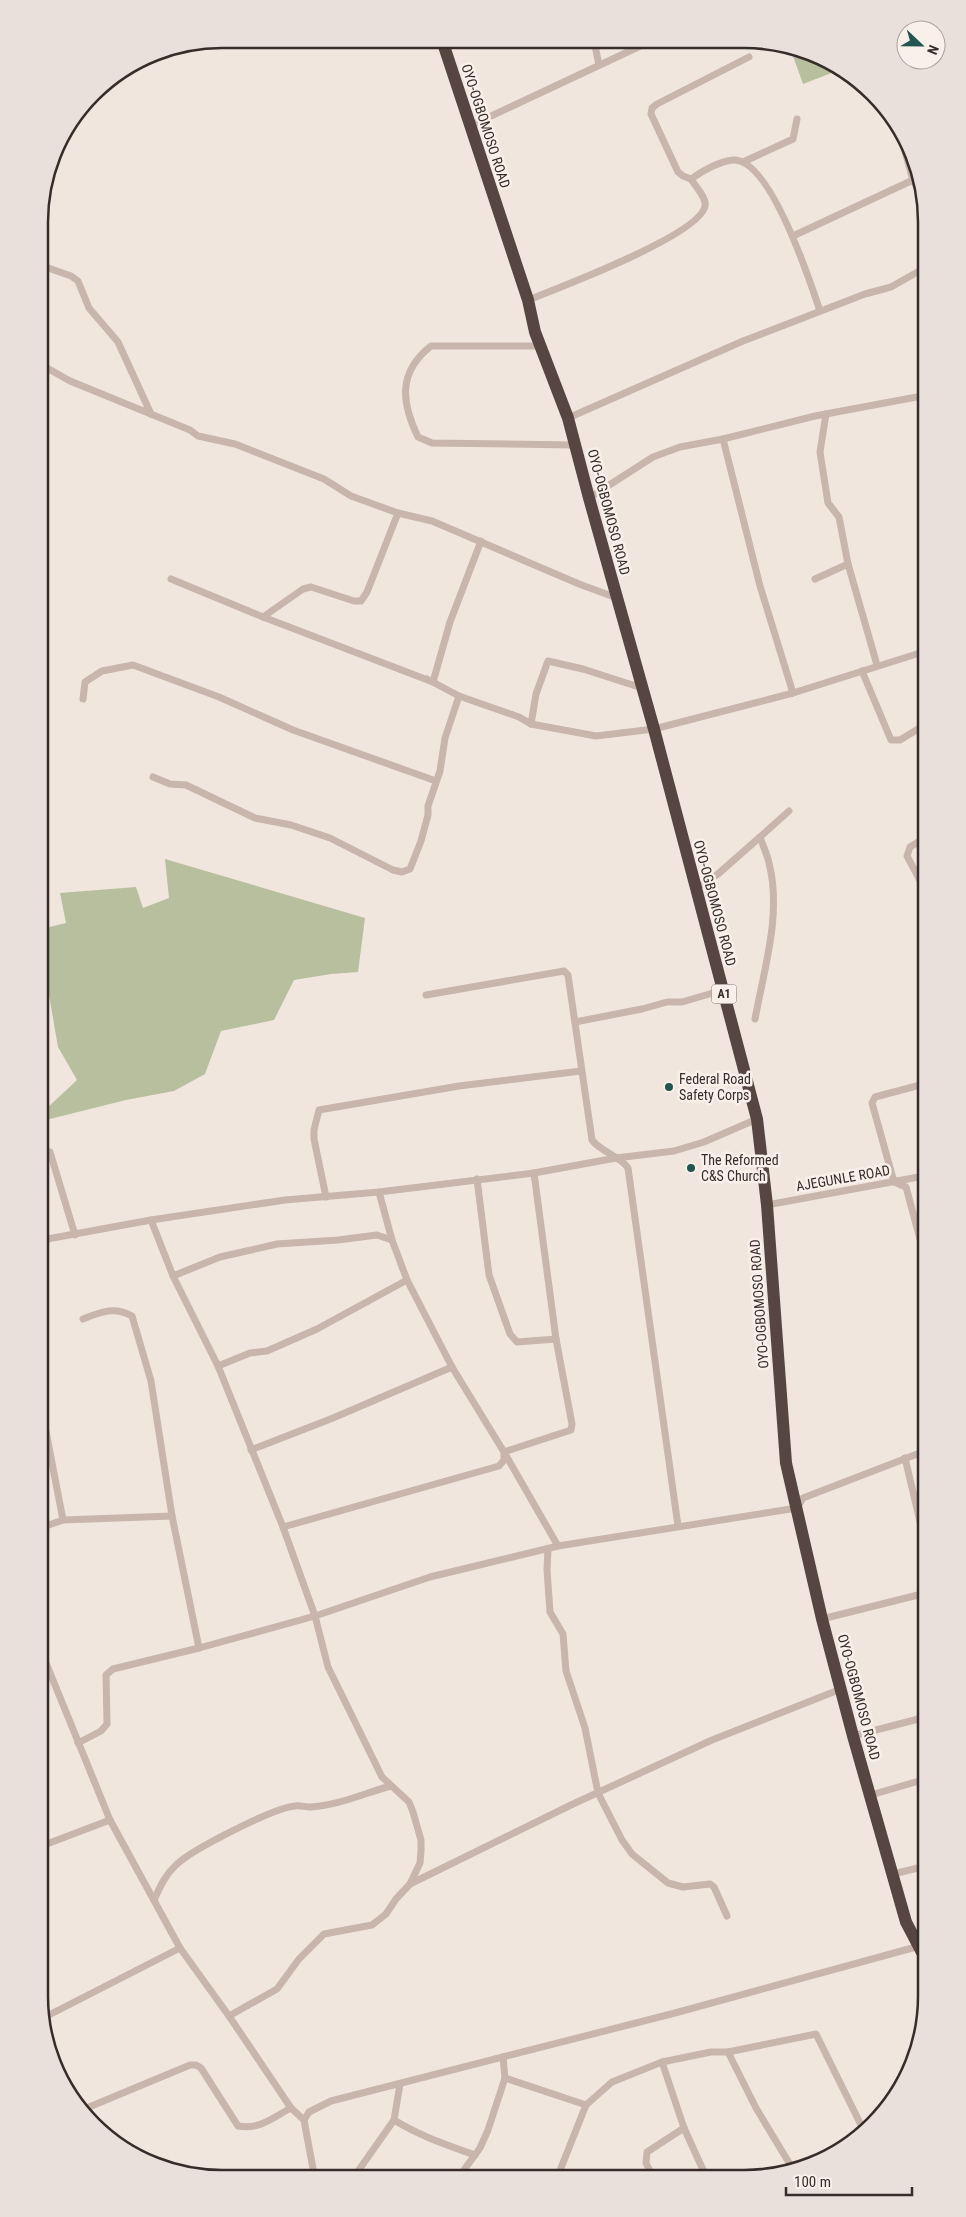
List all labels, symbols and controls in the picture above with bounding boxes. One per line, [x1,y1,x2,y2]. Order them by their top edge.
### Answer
north arrow [896,20,946,70]
text: N [924,43,942,57]
street label: OYO-OGBOMOSO ROAD [458,62,514,190]
street label: OYO-OGBOMOSO ROAD [585,447,633,577]
street label: OYO-OGBOMOSO ROAD [691,838,739,968]
road number: A1 [712,984,736,1004]
place label: Federal Road Safety Corps [679,1071,751,1103]
marker: Federal Road Safety Corps [663,1081,675,1093]
place label: The Reformed C&S Church [701,1152,779,1184]
marker: The Reformed C&S Church [685,1162,697,1174]
street label: AJEGUNLE ROAD [795,1162,891,1194]
street label: OYO-OGBOMOSO ROAD [747,1239,771,1369]
street label: OYO-OGBOMOSO ROAD [835,1632,883,1762]
scale bar [786,2164,912,2196]
text: 100 m [794,2173,831,2191]

